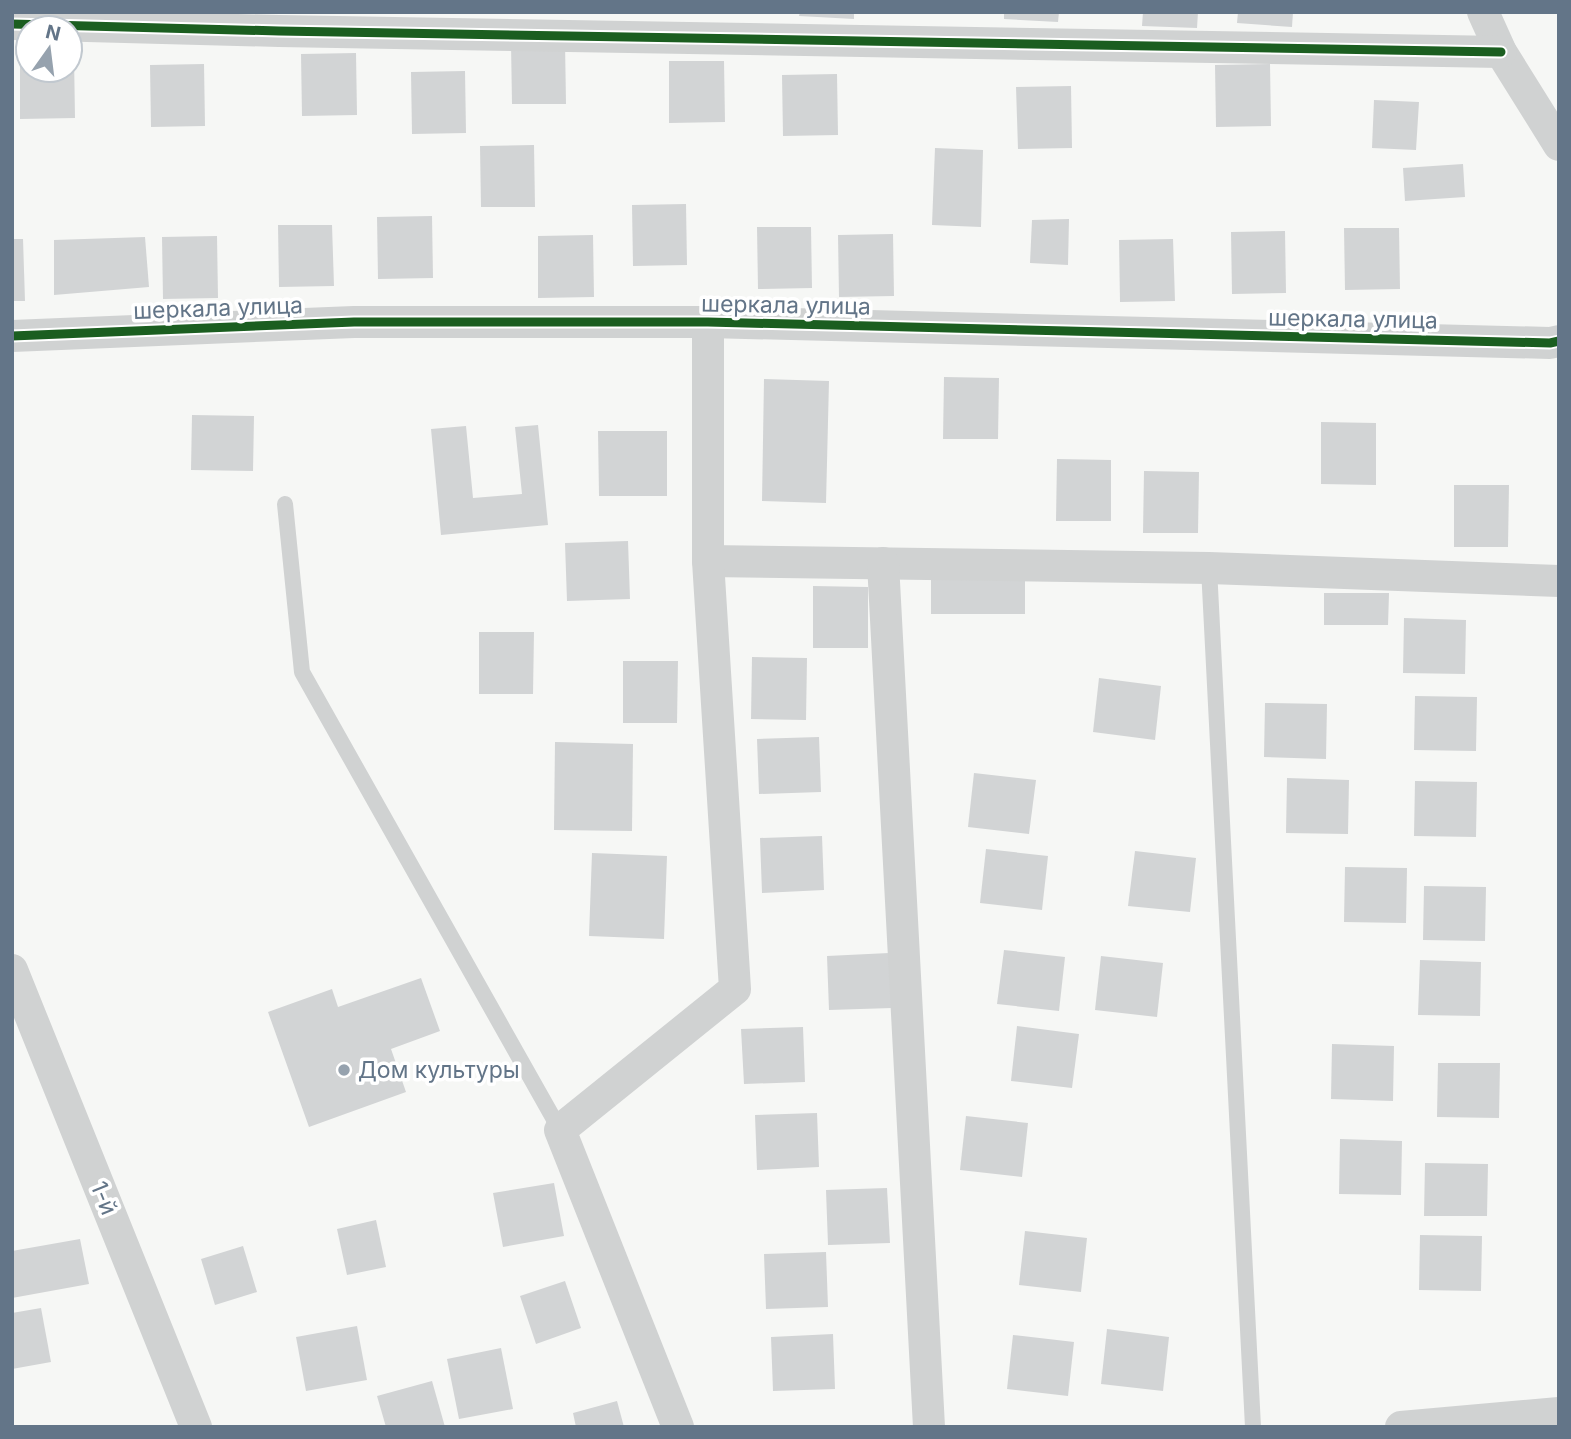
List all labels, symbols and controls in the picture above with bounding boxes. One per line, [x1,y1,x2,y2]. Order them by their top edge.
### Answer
north arrow [14,14,84,84]
text: N [43,20,63,46]
street label: шеркала улица [701,290,871,320]
street label: шеркала улица [133,291,303,325]
street label: шеркала улица [1268,304,1438,334]
place label: Дом культуры [358,1056,520,1084]
marker: Дом культуры [336,1062,352,1078]
street label: 1-й [85,1177,123,1219]

